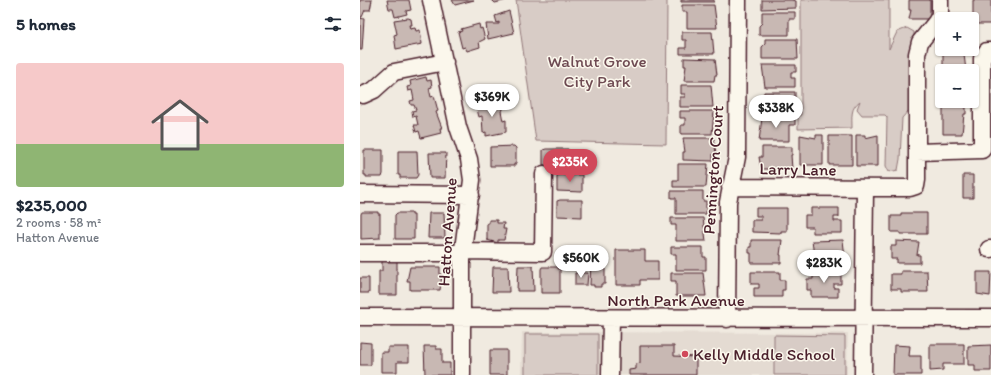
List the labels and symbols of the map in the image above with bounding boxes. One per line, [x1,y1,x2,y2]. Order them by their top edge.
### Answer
park label: Walnut Grove City Park [547,51,647,91]
pin: $369K [464,84,520,118]
pin: $338K [748,95,804,129]
street label: Pennington Court [699,104,728,235]
pin: $235K [542,149,598,183]
street label: Larry Lane [759,158,837,180]
street label: Hatton Avenue [433,177,461,287]
pin: $560K [553,245,609,279]
pin: $283K [796,250,852,284]
street label: North Park Avenue [607,290,745,310]
place label: Kelly Middle School [693,344,835,364]
marker: Kelly Middle School [680,349,690,359]

